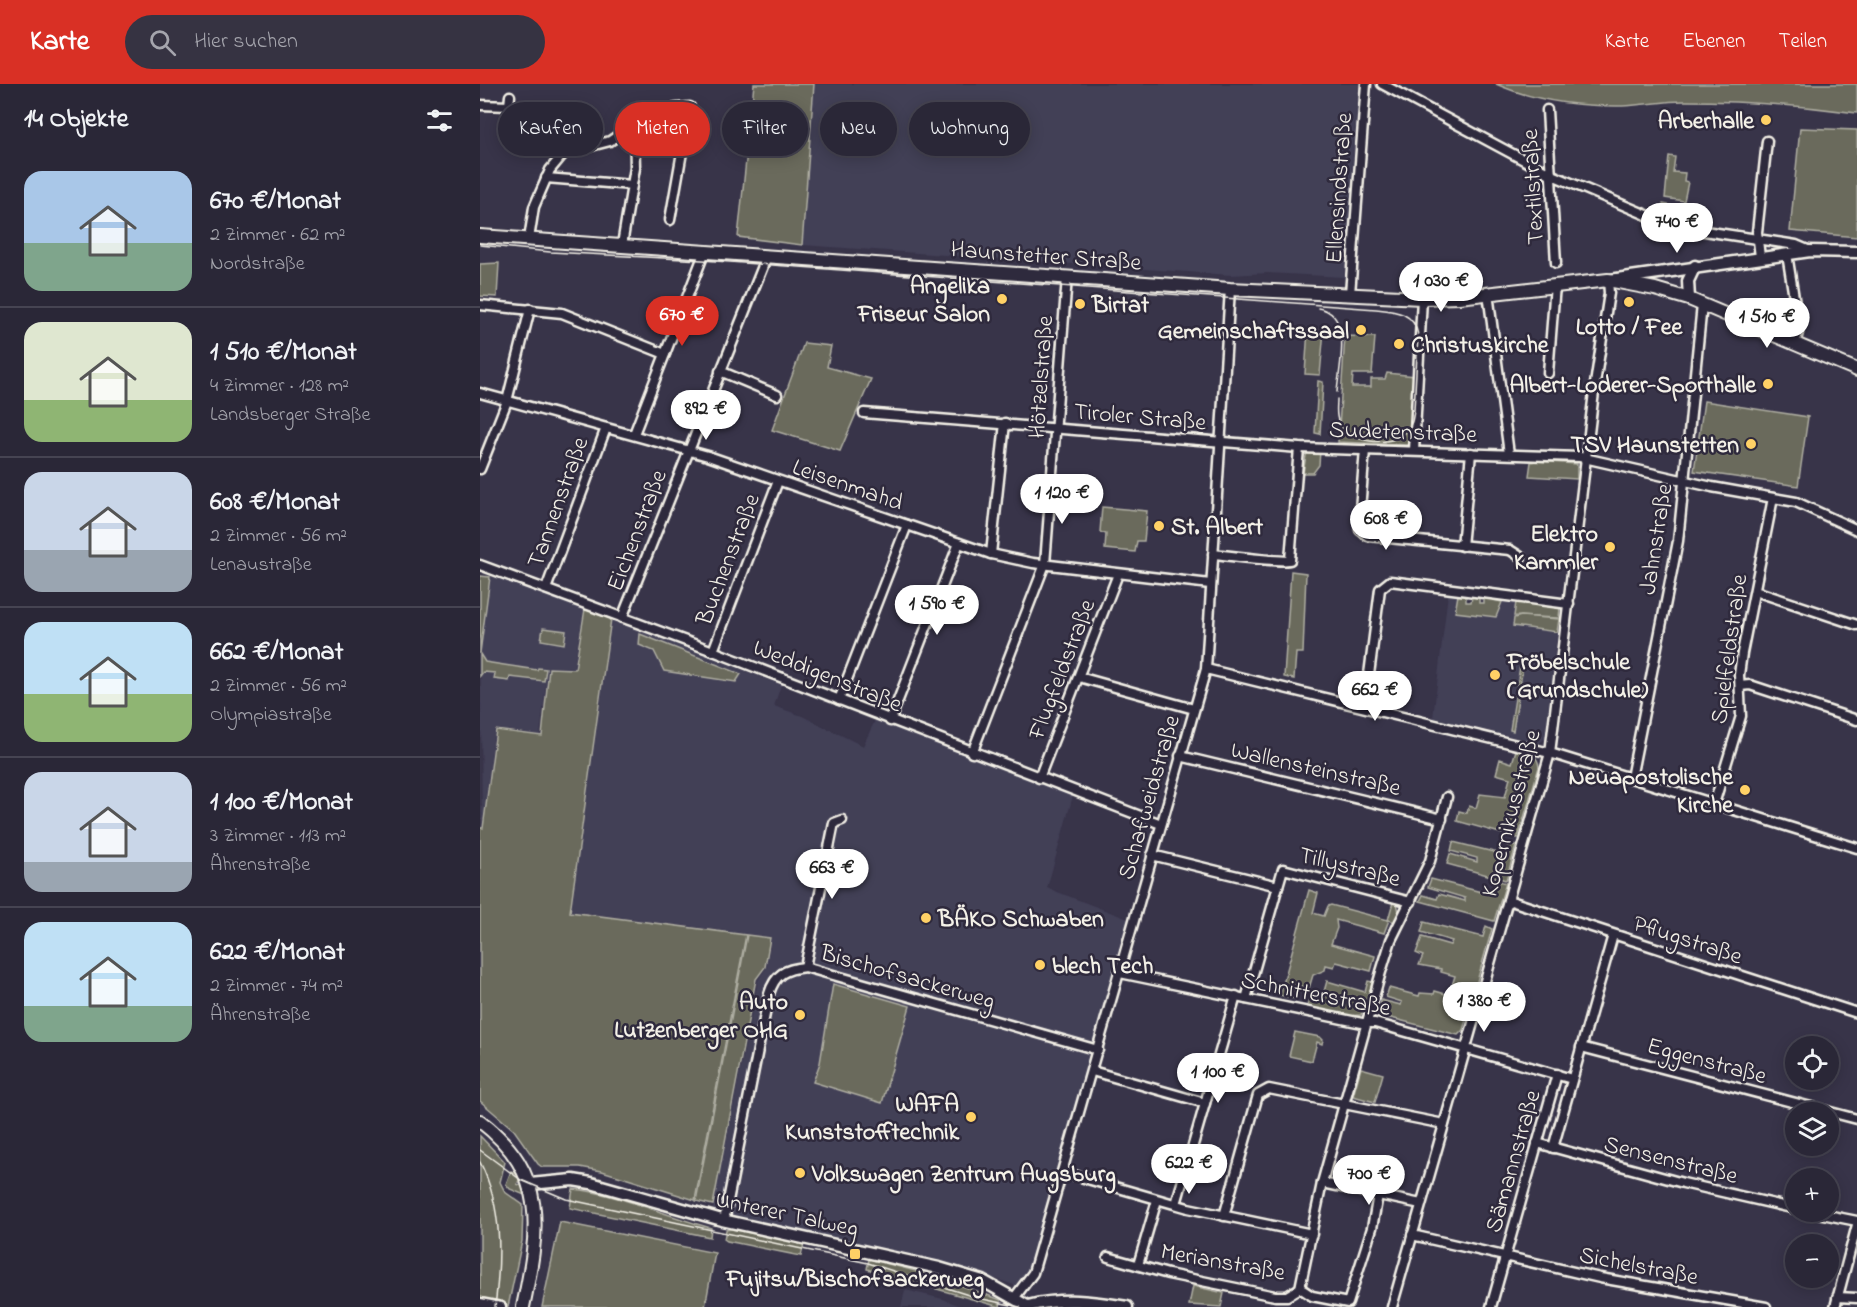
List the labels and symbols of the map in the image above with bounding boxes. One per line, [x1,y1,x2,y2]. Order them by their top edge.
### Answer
place label: Arberhalle [1658,105,1755,140]
street label: Ellensindstraße [1318,111,1363,265]
marker: Arberhalle [1759,113,1773,127]
street label: Textilstraße [1514,128,1555,246]
pin: 740 € [1635,203,1719,254]
street label: Haunstetter Straße [949,233,1143,282]
pin: 1 030 € [1386,262,1496,313]
place label: Angelika Friseur Salon [857,270,990,333]
place label: Birtat [1091,289,1150,324]
marker: Angelika Friseur Salon [995,292,1009,306]
marker: Lotto / Fee [1622,295,1636,309]
pin: 670 € [640,296,724,347]
marker: Birtat [1073,297,1087,311]
pin: 1 510 € [1712,298,1822,349]
place label: Lotto / Fee [1576,311,1683,346]
street label: Hötzelstraße [1021,314,1064,440]
place label: Gemeinschaftssaal [1158,315,1349,350]
marker: Gemeinschaftssaal [1354,323,1368,337]
place label: Christuskirche [1411,329,1550,364]
marker: Christuskirche [1392,337,1406,351]
place label: Albert-Loderer-Sporthalle [1509,369,1757,404]
marker: Albert-Loderer-Sporthalle [1761,377,1775,391]
pin: 892 € [664,390,748,441]
street label: Tiroler Straße [1072,395,1208,442]
street label: Sudetenstraße [1328,413,1478,454]
place label: TSV Haunstetten [1570,429,1739,464]
street label: Tannenstraße [519,432,599,573]
marker: TSV Haunstetten [1744,437,1758,451]
street label: Leisenmahd [787,451,908,522]
street label: Eichenstraße [599,465,678,597]
pin: 1 120 € [1007,474,1117,525]
street label: Jahnstraße [1631,481,1684,597]
street label: Buchenstraße [688,489,771,632]
pin: 608 € [1344,500,1428,551]
place label: St. Albert [1171,511,1264,546]
place label: Elektro Kammler [1514,518,1599,581]
marker: St. Albert [1152,519,1166,533]
marker: Elektro Kammler [1603,540,1617,554]
street label: Spielfeldstraße [1703,572,1758,727]
pin: 1 590 € [882,585,992,636]
street label: Flugfeldstraße [1020,595,1106,746]
street label: Weddigenstraße [747,631,907,723]
place label: Fröbelschule (Grundschule) [1506,646,1648,709]
marker: Fröbelschule (Grundschule) [1488,668,1502,682]
pin: 662 € [1333,671,1417,722]
street label: Schafweidstraße [1110,711,1191,884]
street label: Kopernikusstraße [1473,726,1552,901]
street label: Wallensteinstraße [1227,734,1404,807]
place label: Neuapostolische Kirche [1568,761,1734,824]
marker: Neuapostolische Kirche [1738,783,1752,797]
street label: Tillystraße [1295,839,1404,899]
pin: 663 € [790,849,874,900]
place label: BÄKO Schwaben [937,903,1104,938]
street label: Pflugstraße [1628,907,1747,976]
marker: BÄKO Schwaben [919,911,933,925]
street label: Bischofsackerweg [815,936,999,1020]
place label: blech Tech [1052,950,1153,985]
marker: blech Tech [1033,958,1047,972]
street label: Schnitterstraße [1238,964,1394,1027]
pin: 1 380 € [1429,982,1539,1033]
place label: Auto Lutzenberger OHG [614,986,788,1050]
marker: Auto Lutzenberger OHG [793,1008,807,1022]
street label: Eggenstraße [1643,1030,1770,1095]
pin: 1 100 € [1163,1053,1273,1104]
street label: Sämannstraße [1477,1086,1552,1237]
place label: WAFA Kunststofftechnik [785,1088,959,1151]
marker: WAFA Kunststofftechnik [964,1110,978,1124]
street label: Sensenstraße [1600,1128,1741,1195]
pin: 622 € [1147,1144,1231,1195]
pin: 700 € [1327,1155,1411,1206]
place label: Volkswagen Zentrum Augsburg [811,1158,1116,1194]
marker: Volkswagen Zentrum Augsburg [793,1166,807,1180]
street label: Unterer Talweg [712,1183,861,1248]
street label: Merianstraße [1158,1235,1288,1292]
street label: Sichelstraße [1576,1239,1701,1296]
marker: Fujitsu/Bischofsackerweg [848,1247,862,1261]
place label: Fujitsu/Bischofsackerweg [725,1263,984,1299]

